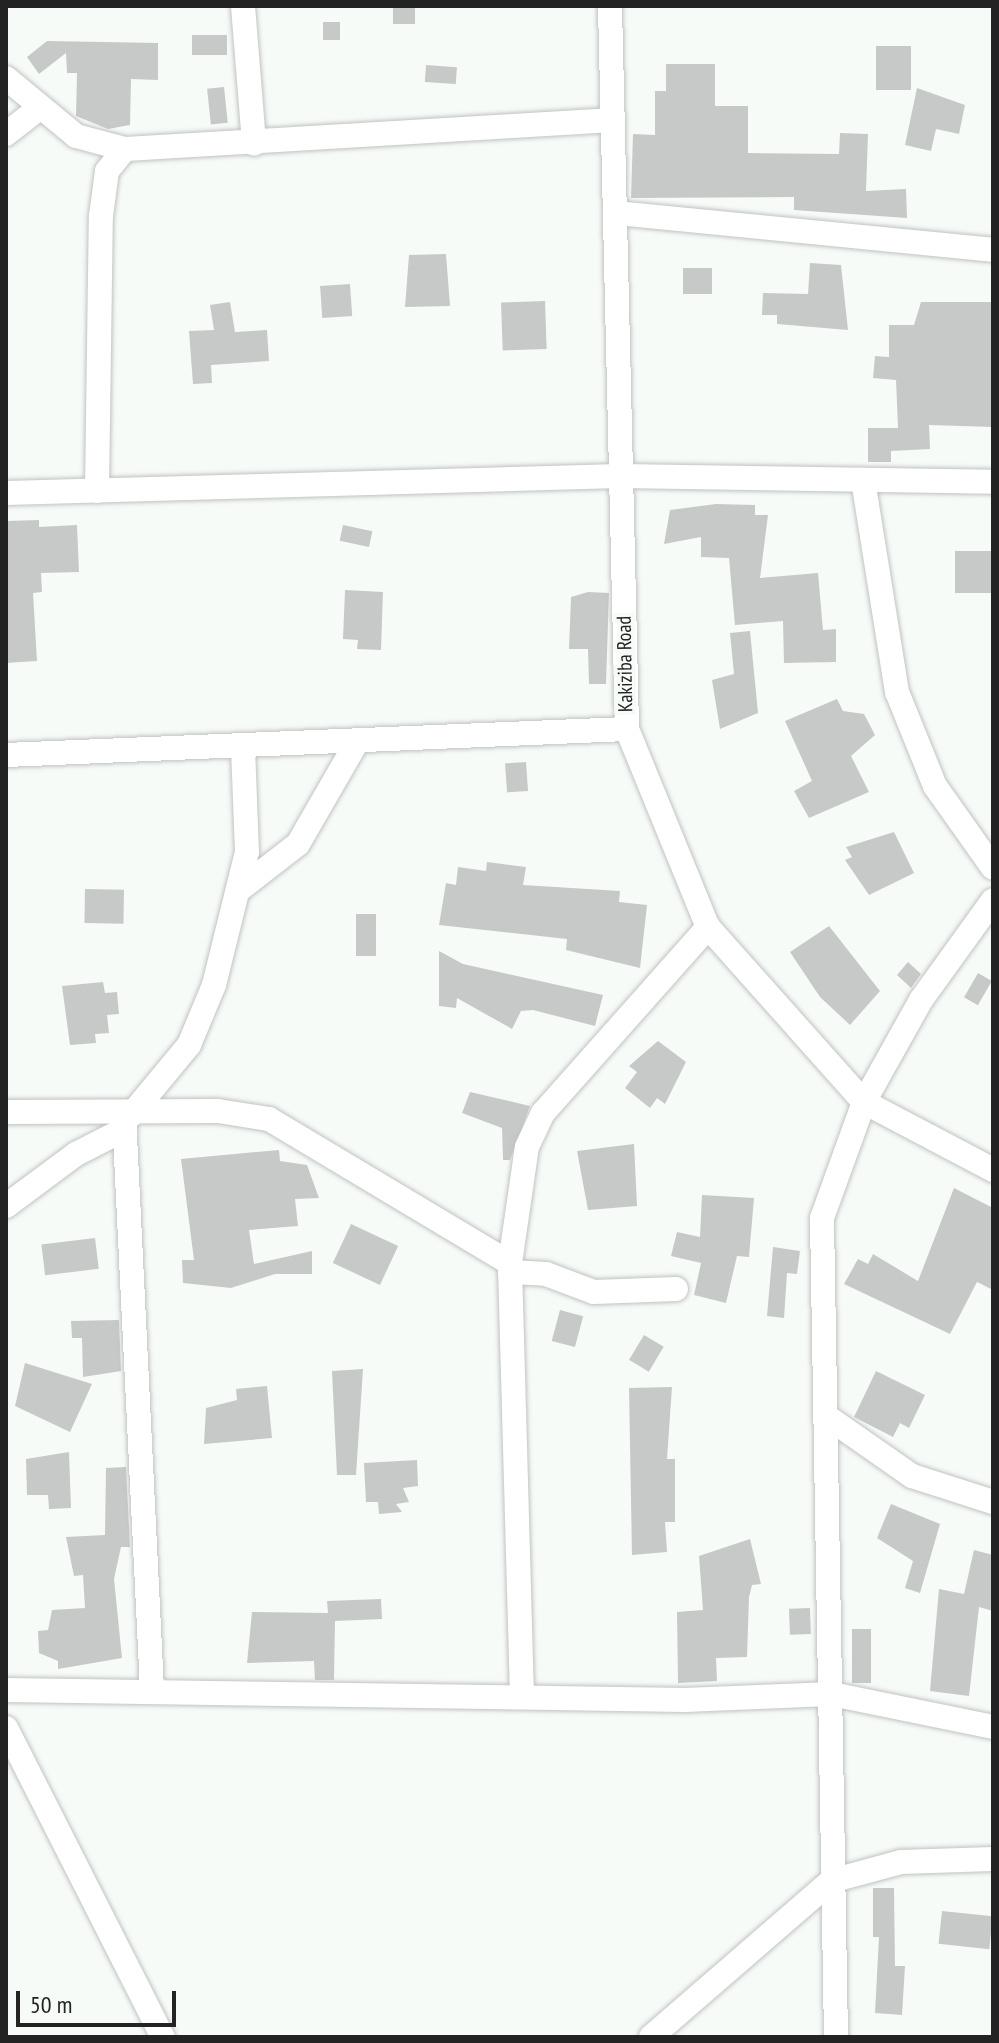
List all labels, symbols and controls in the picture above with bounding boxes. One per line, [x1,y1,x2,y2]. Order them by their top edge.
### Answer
street label: Kakiziba Road [612,616,638,712]
scale bar [20,1975,180,2025]
text: 50 m [30,1989,72,2020]

